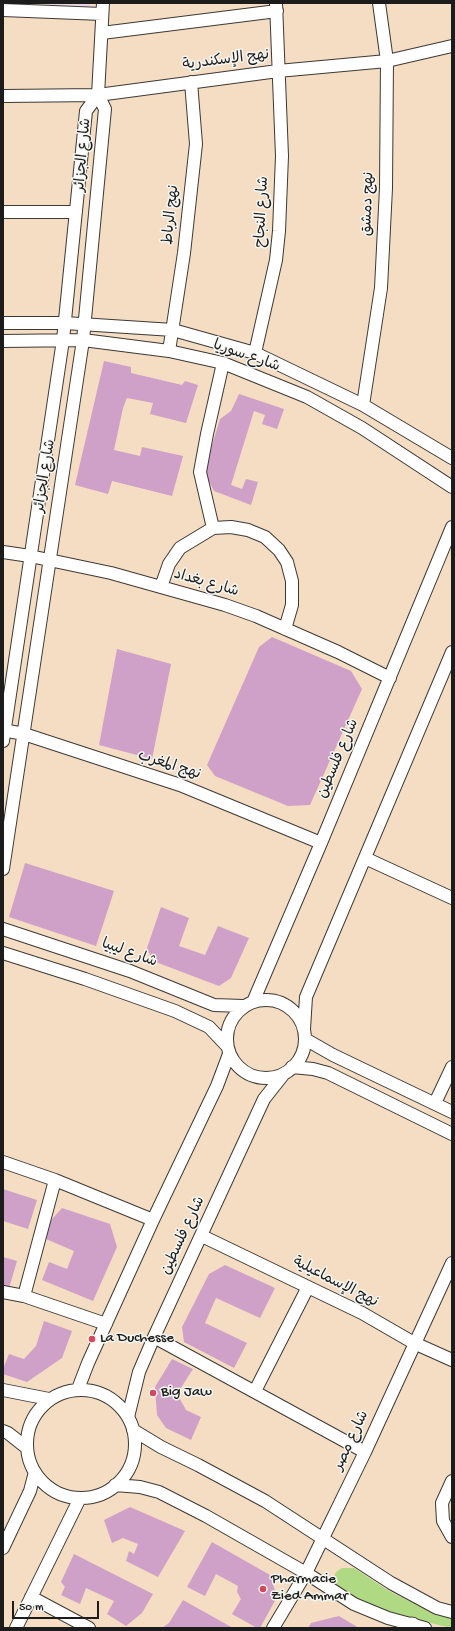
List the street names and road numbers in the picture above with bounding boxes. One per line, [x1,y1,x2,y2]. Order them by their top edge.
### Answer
street label: نهج الإسكندرية [182,47,270,75]
street label: شارع الجزائر [72,118,96,192]
street label: نهج دمشق [359,171,379,237]
street label: شارع النجاح [252,176,274,248]
street label: نهج الرباط [160,184,184,246]
street label: شارع سوريا [210,337,282,377]
street label: شارع الجزائر [31,438,61,514]
street label: شارع بغداد [171,566,241,602]
street label: شارع فلسطين [314,717,364,801]
street label: نهج المغرب [135,747,203,785]
street label: شارع ليبيا [99,936,159,972]
street label: شارع فلسطين [158,1194,210,1278]
street label: نهج الإسماعيلية [289,1254,381,1312]
street label: شارع مصر [330,1408,374,1474]

